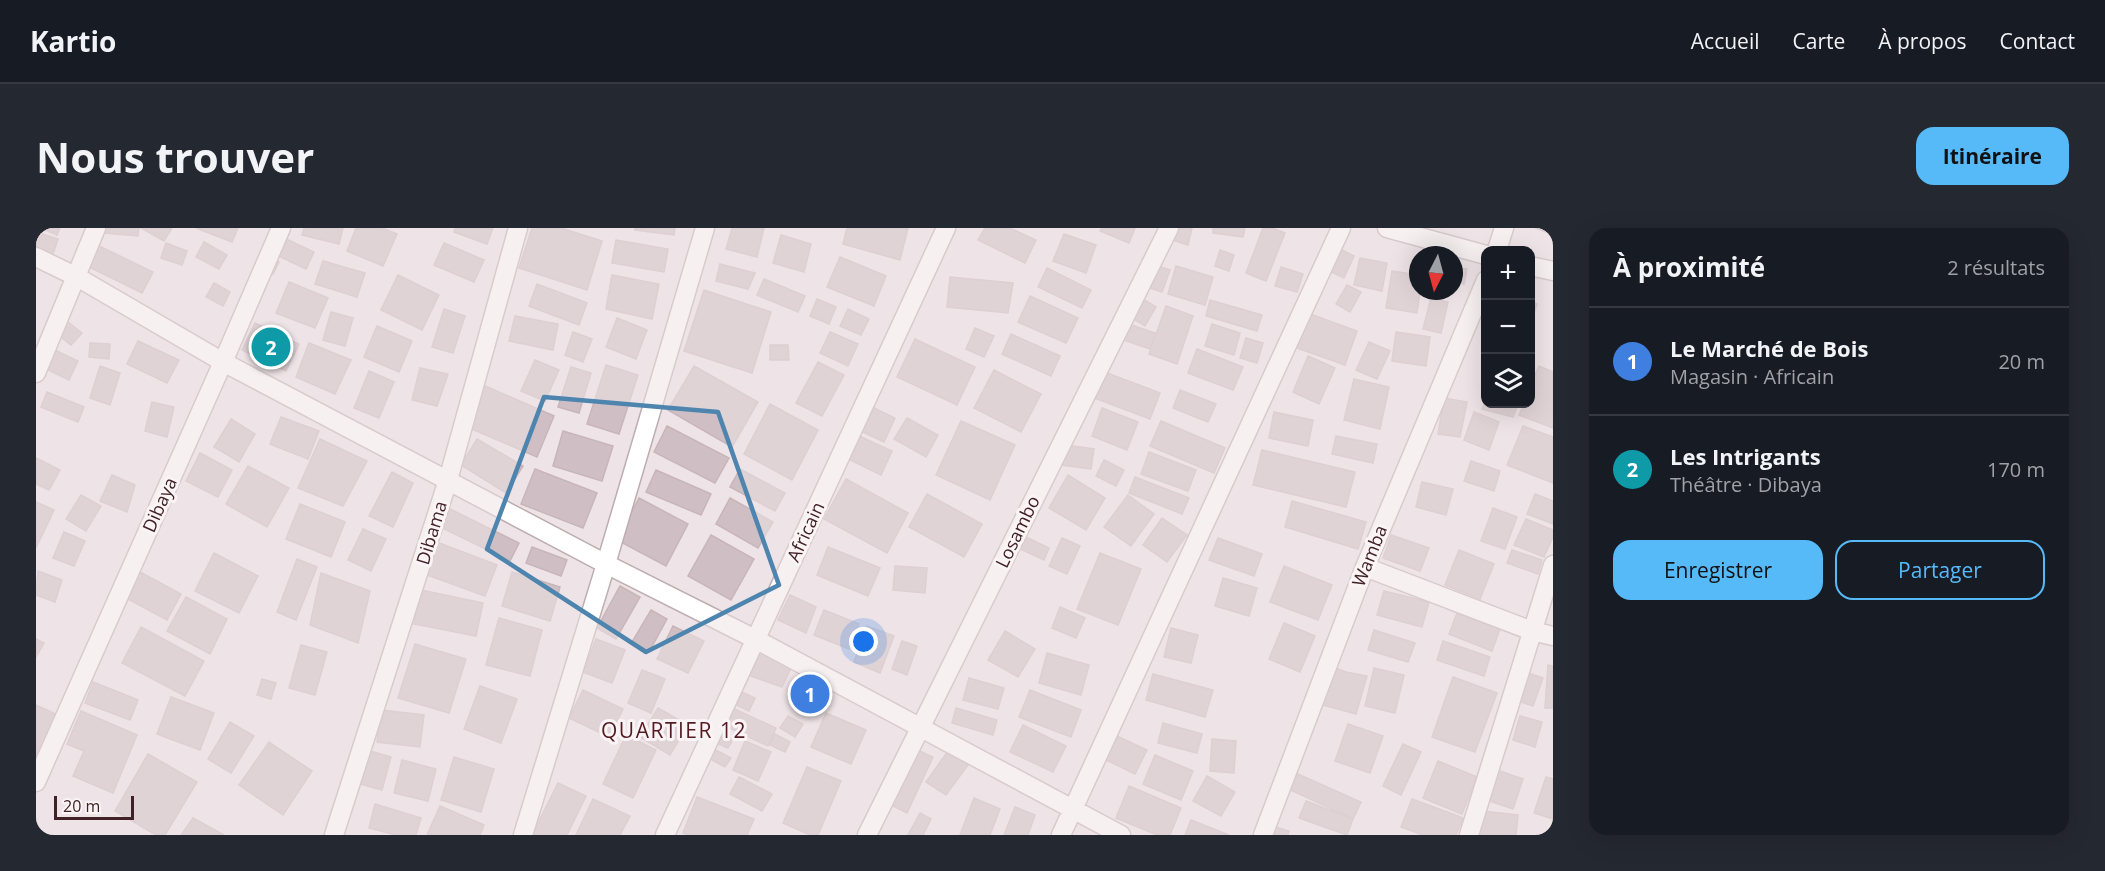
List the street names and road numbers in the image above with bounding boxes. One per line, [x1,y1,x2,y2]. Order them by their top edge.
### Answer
street label: Dibaya [136,473,182,536]
street label: Losambo [989,492,1045,572]
street label: Dibama [410,498,452,567]
street label: Africain [781,498,829,565]
street label: Wamba [1346,521,1392,590]

